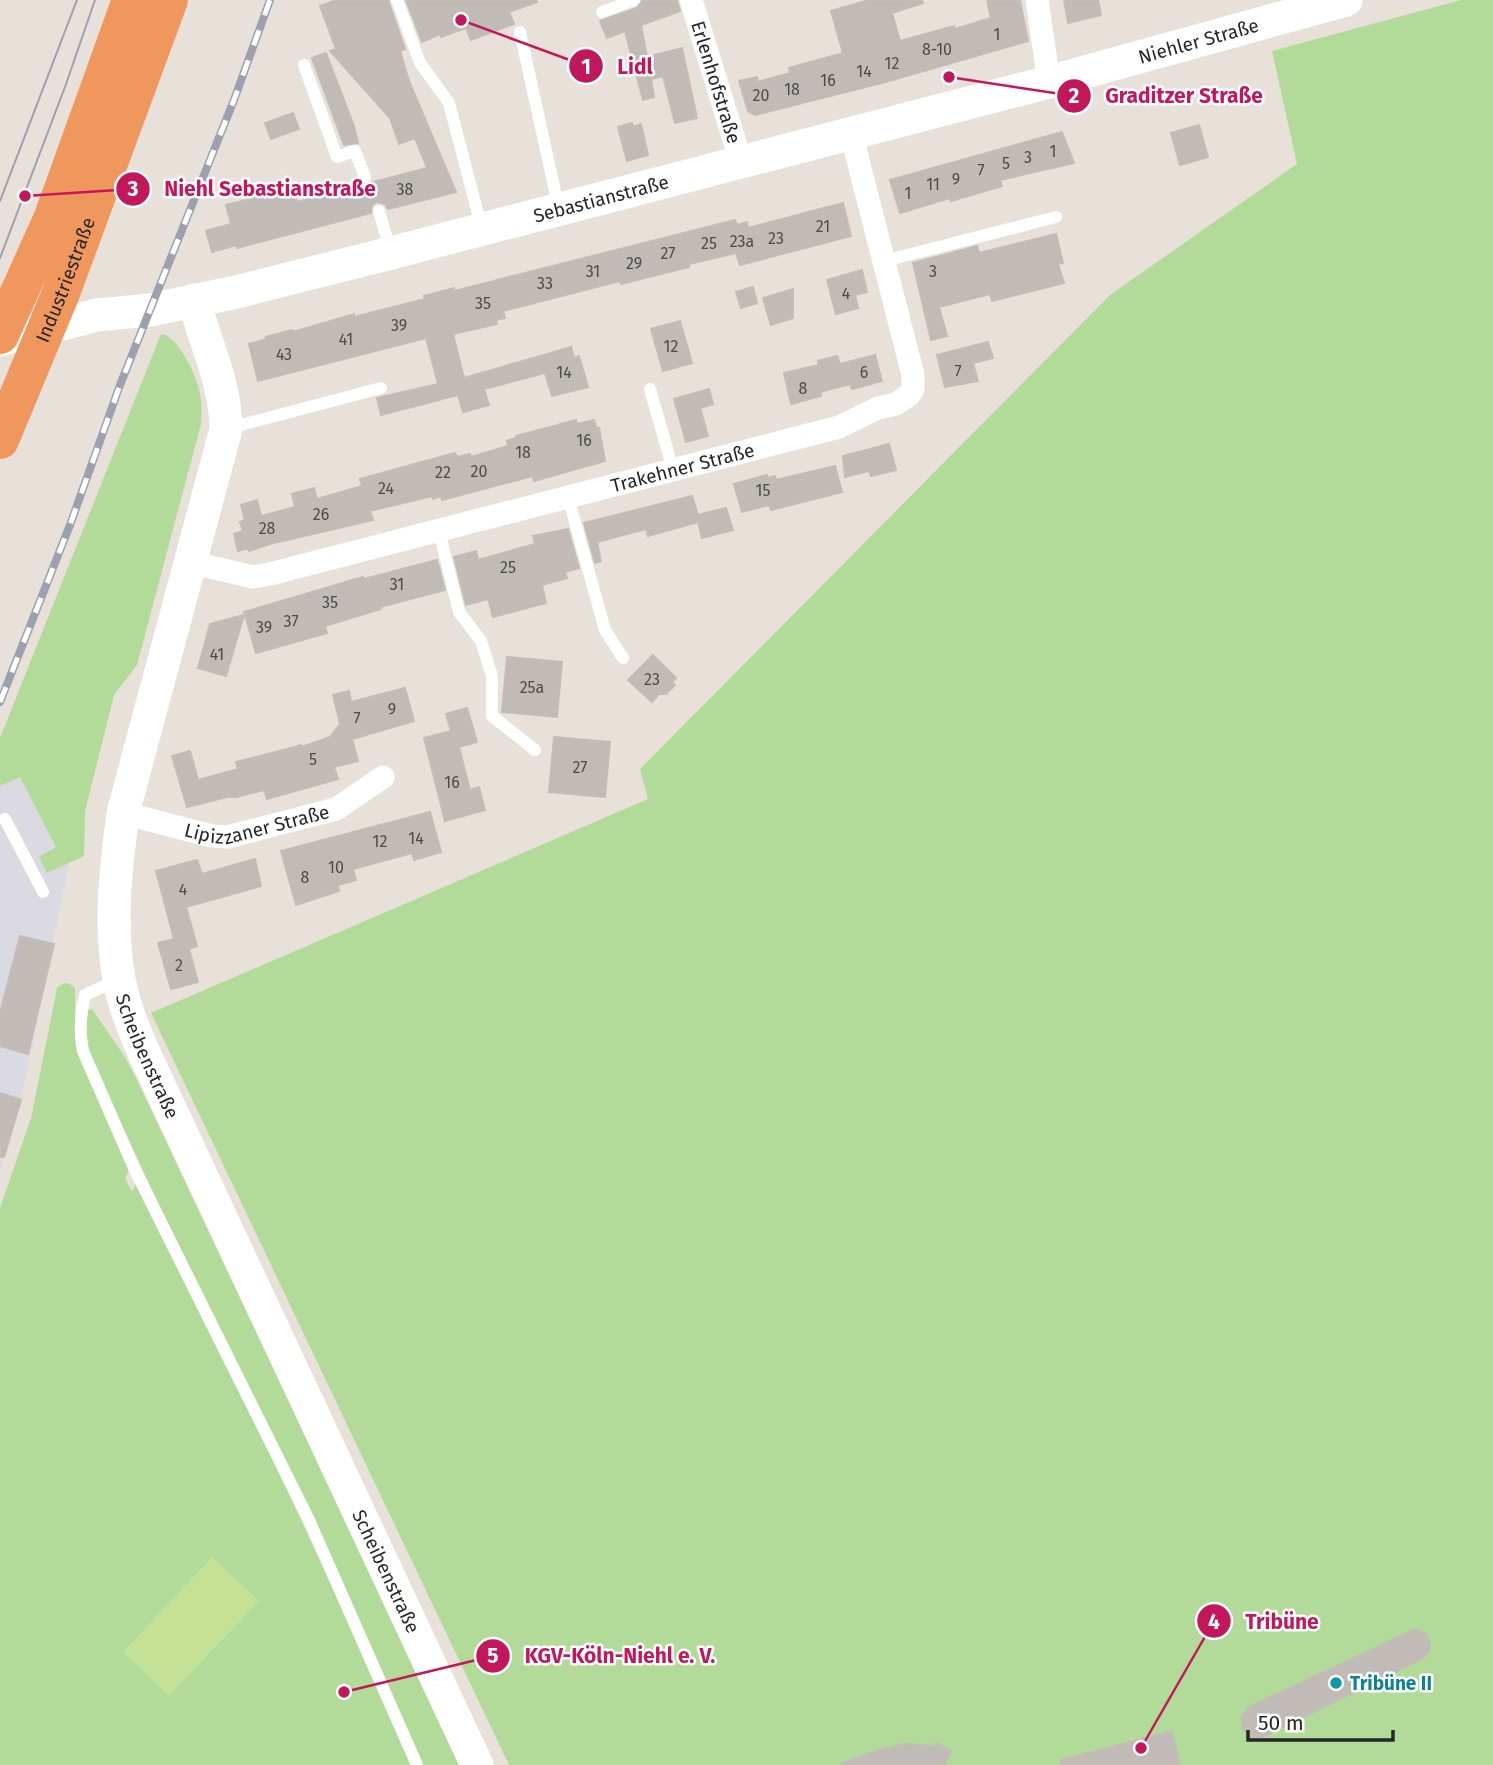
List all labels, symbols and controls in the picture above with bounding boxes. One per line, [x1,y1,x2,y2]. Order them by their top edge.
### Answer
street label: Niehler Straße [1136,13,1261,68]
street label: Erlenhofstraße [687,18,746,146]
house number: 1 [994,25,1000,44]
house number: 8-10 [922,40,952,59]
callout: Lidl [568,45,667,87]
text: 1 [581,54,591,80]
text: Lidl [617,54,654,80]
house number: 12 [885,54,899,73]
house number: 14 [856,62,872,81]
house number: 16 [820,71,836,90]
callout: Graditzer Straße [1057,75,1277,117]
house number: 18 [784,80,800,99]
text: 2 [1069,83,1080,109]
text: Graditzer Straße [1105,83,1263,109]
house number: 20 [753,86,769,105]
house number: 1 [1050,142,1056,161]
house number: 3 [1024,148,1032,167]
house number: 5 [1002,154,1010,173]
house number: 7 [977,161,985,180]
callout: Niehl Sebastianstraße [115,168,390,210]
street label: Sebastianstraße [531,170,671,227]
house number: 9 [952,170,960,189]
house number: 11 [926,175,940,194]
text: 3 [127,176,139,202]
text: Niehl Sebastianstraße [164,176,376,202]
house number: 38 [397,180,414,199]
house number: 1 [905,184,911,203]
street label: Industriestraße [30,214,99,346]
house number: 21 [816,217,830,236]
house number: 23 [768,229,784,248]
house number: 23a [730,232,754,251]
house number: 25 [701,234,717,253]
house number: 27 [661,244,675,263]
house number: 29 [626,254,642,273]
house number: 31 [586,262,600,281]
house number: 3 [929,262,937,281]
house number: 33 [537,274,553,293]
house number: 4 [842,284,851,303]
house number: 35 [475,294,491,313]
house number: 39 [391,316,407,335]
house number: 41 [339,330,353,349]
house number: 12 [664,337,678,356]
house number: 43 [276,345,292,364]
house number: 7 [954,362,962,381]
house number: 14 [556,363,572,382]
house number: 6 [860,363,868,382]
house number: 8 [799,379,808,398]
house number: 16 [576,431,592,450]
street label: Trakehner Straße [608,438,757,497]
house number: 18 [515,443,531,462]
house number: 20 [471,462,487,481]
house number: 22 [435,463,451,482]
house number: 24 [378,479,394,498]
house number: 15 [756,481,770,500]
house number: 26 [313,505,329,524]
house number: 28 [259,519,276,538]
house number: 25 [500,558,516,577]
house number: 31 [390,575,404,594]
house number: 35 [322,593,338,612]
house number: 37 [283,612,299,631]
house number: 39 [256,618,272,637]
house number: 41 [210,645,224,664]
house number: 23 [644,670,660,689]
house number: 25a [520,678,544,697]
house number: 9 [388,700,396,719]
house number: 7 [353,709,361,728]
house number: 5 [309,750,317,769]
house number: 27 [573,758,587,777]
house number: 16 [444,773,460,792]
street label: Lipizzaner Straße [182,800,332,849]
house number: 14 [408,829,424,848]
house number: 12 [373,832,387,851]
house number: 10 [328,858,344,877]
house number: 8 [301,868,310,887]
house number: 4 [179,880,188,899]
house number: 2 [175,956,183,975]
street label: Scheibenstraße [111,991,184,1122]
street label: Scheibenstraße [348,1506,425,1636]
callout: Tribüne [1197,1600,1333,1642]
text: 4 [1208,1609,1220,1635]
text: Tribüne [1245,1609,1319,1635]
callout: KGV-Köln-Niehl e. V. [476,1635,730,1677]
text: 5 [487,1643,499,1669]
text: KGV-Köln-Niehl e. V. [525,1643,715,1669]
place label: Tribüne II [1350,1672,1432,1695]
marker: Tribüne II [1328,1675,1344,1691]
scale bar [1248,1698,1393,1742]
text: 50 m [1258,1710,1304,1736]

